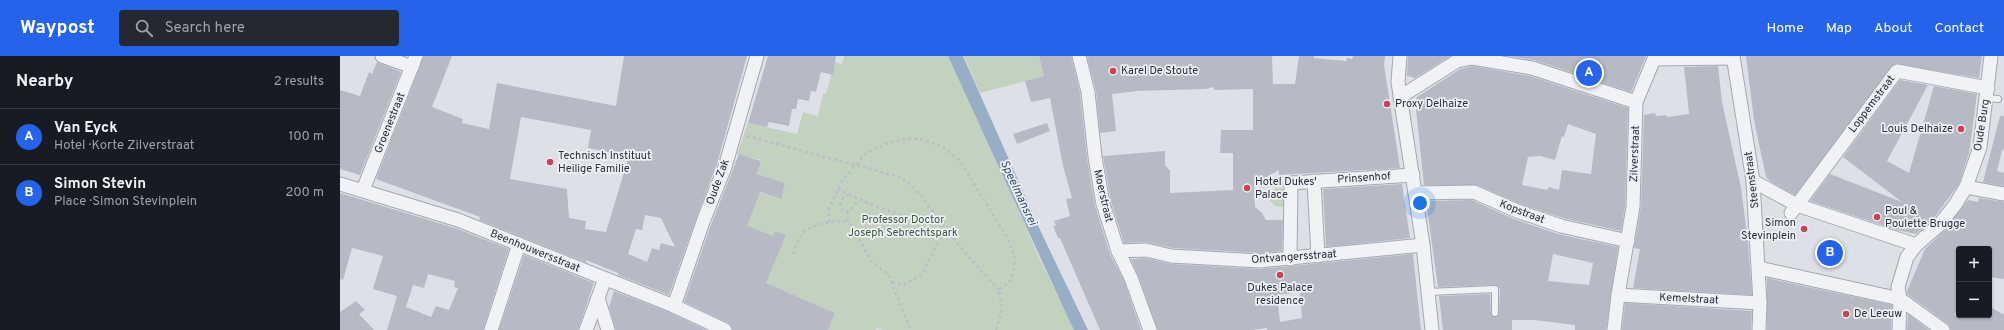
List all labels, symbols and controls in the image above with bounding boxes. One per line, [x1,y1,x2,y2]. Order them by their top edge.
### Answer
search box [119,10,399,46]
text: Waypost [20,16,95,40]
icon: search [133,17,155,39]
text: Search here [165,19,245,38]
text: Home [1767,20,1804,37]
text: Map [1826,20,1852,37]
text: About [1874,20,1913,37]
text: Contact [1935,20,1984,37]
pin: A [1576,58,1602,88]
place label: Karel De Stoute [1121,64,1198,78]
marker: Karel De Stoute [1108,66,1118,76]
text: Nearby [16,71,73,93]
street label: Loppemstraat [1846,72,1898,136]
text: 2 results [274,74,324,90]
street label: Groenestraat [371,90,409,156]
place label: Proxy Delhaize [1395,97,1468,111]
street label: Oude Burg [1971,98,1993,152]
marker: Proxy Delhaize [1382,99,1392,109]
text: Van Eyck [54,119,118,138]
place label: Louis Delhaize [1882,122,1953,136]
marker: Louis Delhaize [1956,124,1966,134]
street label: Zilverstraat [1627,125,1643,183]
text: A [24,129,34,145]
text: 100 m [288,129,324,145]
text: Hotel · Korte Zilverstraat [54,138,195,154]
place label: Technisch Instituut Heilige Familie [558,149,651,176]
street label: Steenstraat [1742,151,1762,209]
marker: Technisch Instituut Heilige Familie [545,157,555,167]
street label: Oude Zak [703,157,733,207]
water label: Speelmansrei [996,158,1041,229]
street label: Moerstraat [1090,168,1116,224]
street label: Prinsenhof [1337,169,1391,187]
text: Simon Stevin [54,175,146,194]
place label: Hotel Dukes' Palace [1255,175,1317,202]
marker: Hotel Dukes' Palace [1242,183,1252,193]
text: B [25,185,33,201]
text: 200 m [285,185,324,201]
your location [1410,193,1430,213]
text: Place · Simon Stevinplein [54,194,197,210]
street label: Kopstraat [1497,197,1547,227]
place label: Poul & Poulette Brugge [1885,204,1965,231]
marker: Poul & Poulette Brugge [1872,212,1882,222]
park label: Professor Doctor Joseph Sebrechtspark [848,213,958,240]
place label: Simon Stevinplein [1741,216,1796,243]
marker: Simon Stevinplein [1799,224,1809,234]
street label: Beenhouwersstraat [488,227,582,275]
pin: B [1817,238,1843,268]
map controls [1956,246,1992,318]
button: + [1956,246,1992,282]
street label: Ontvangersstraat [1251,247,1337,267]
marker: Dukes Palace residence [1275,270,1285,280]
place label: Dukes Palace residence [1247,281,1313,308]
button: − [1956,282,1992,318]
street label: Kemelstraat [1659,290,1719,308]
place label: De Leeuw [1854,307,1902,321]
marker: De Leeuw [1841,309,1851,319]

